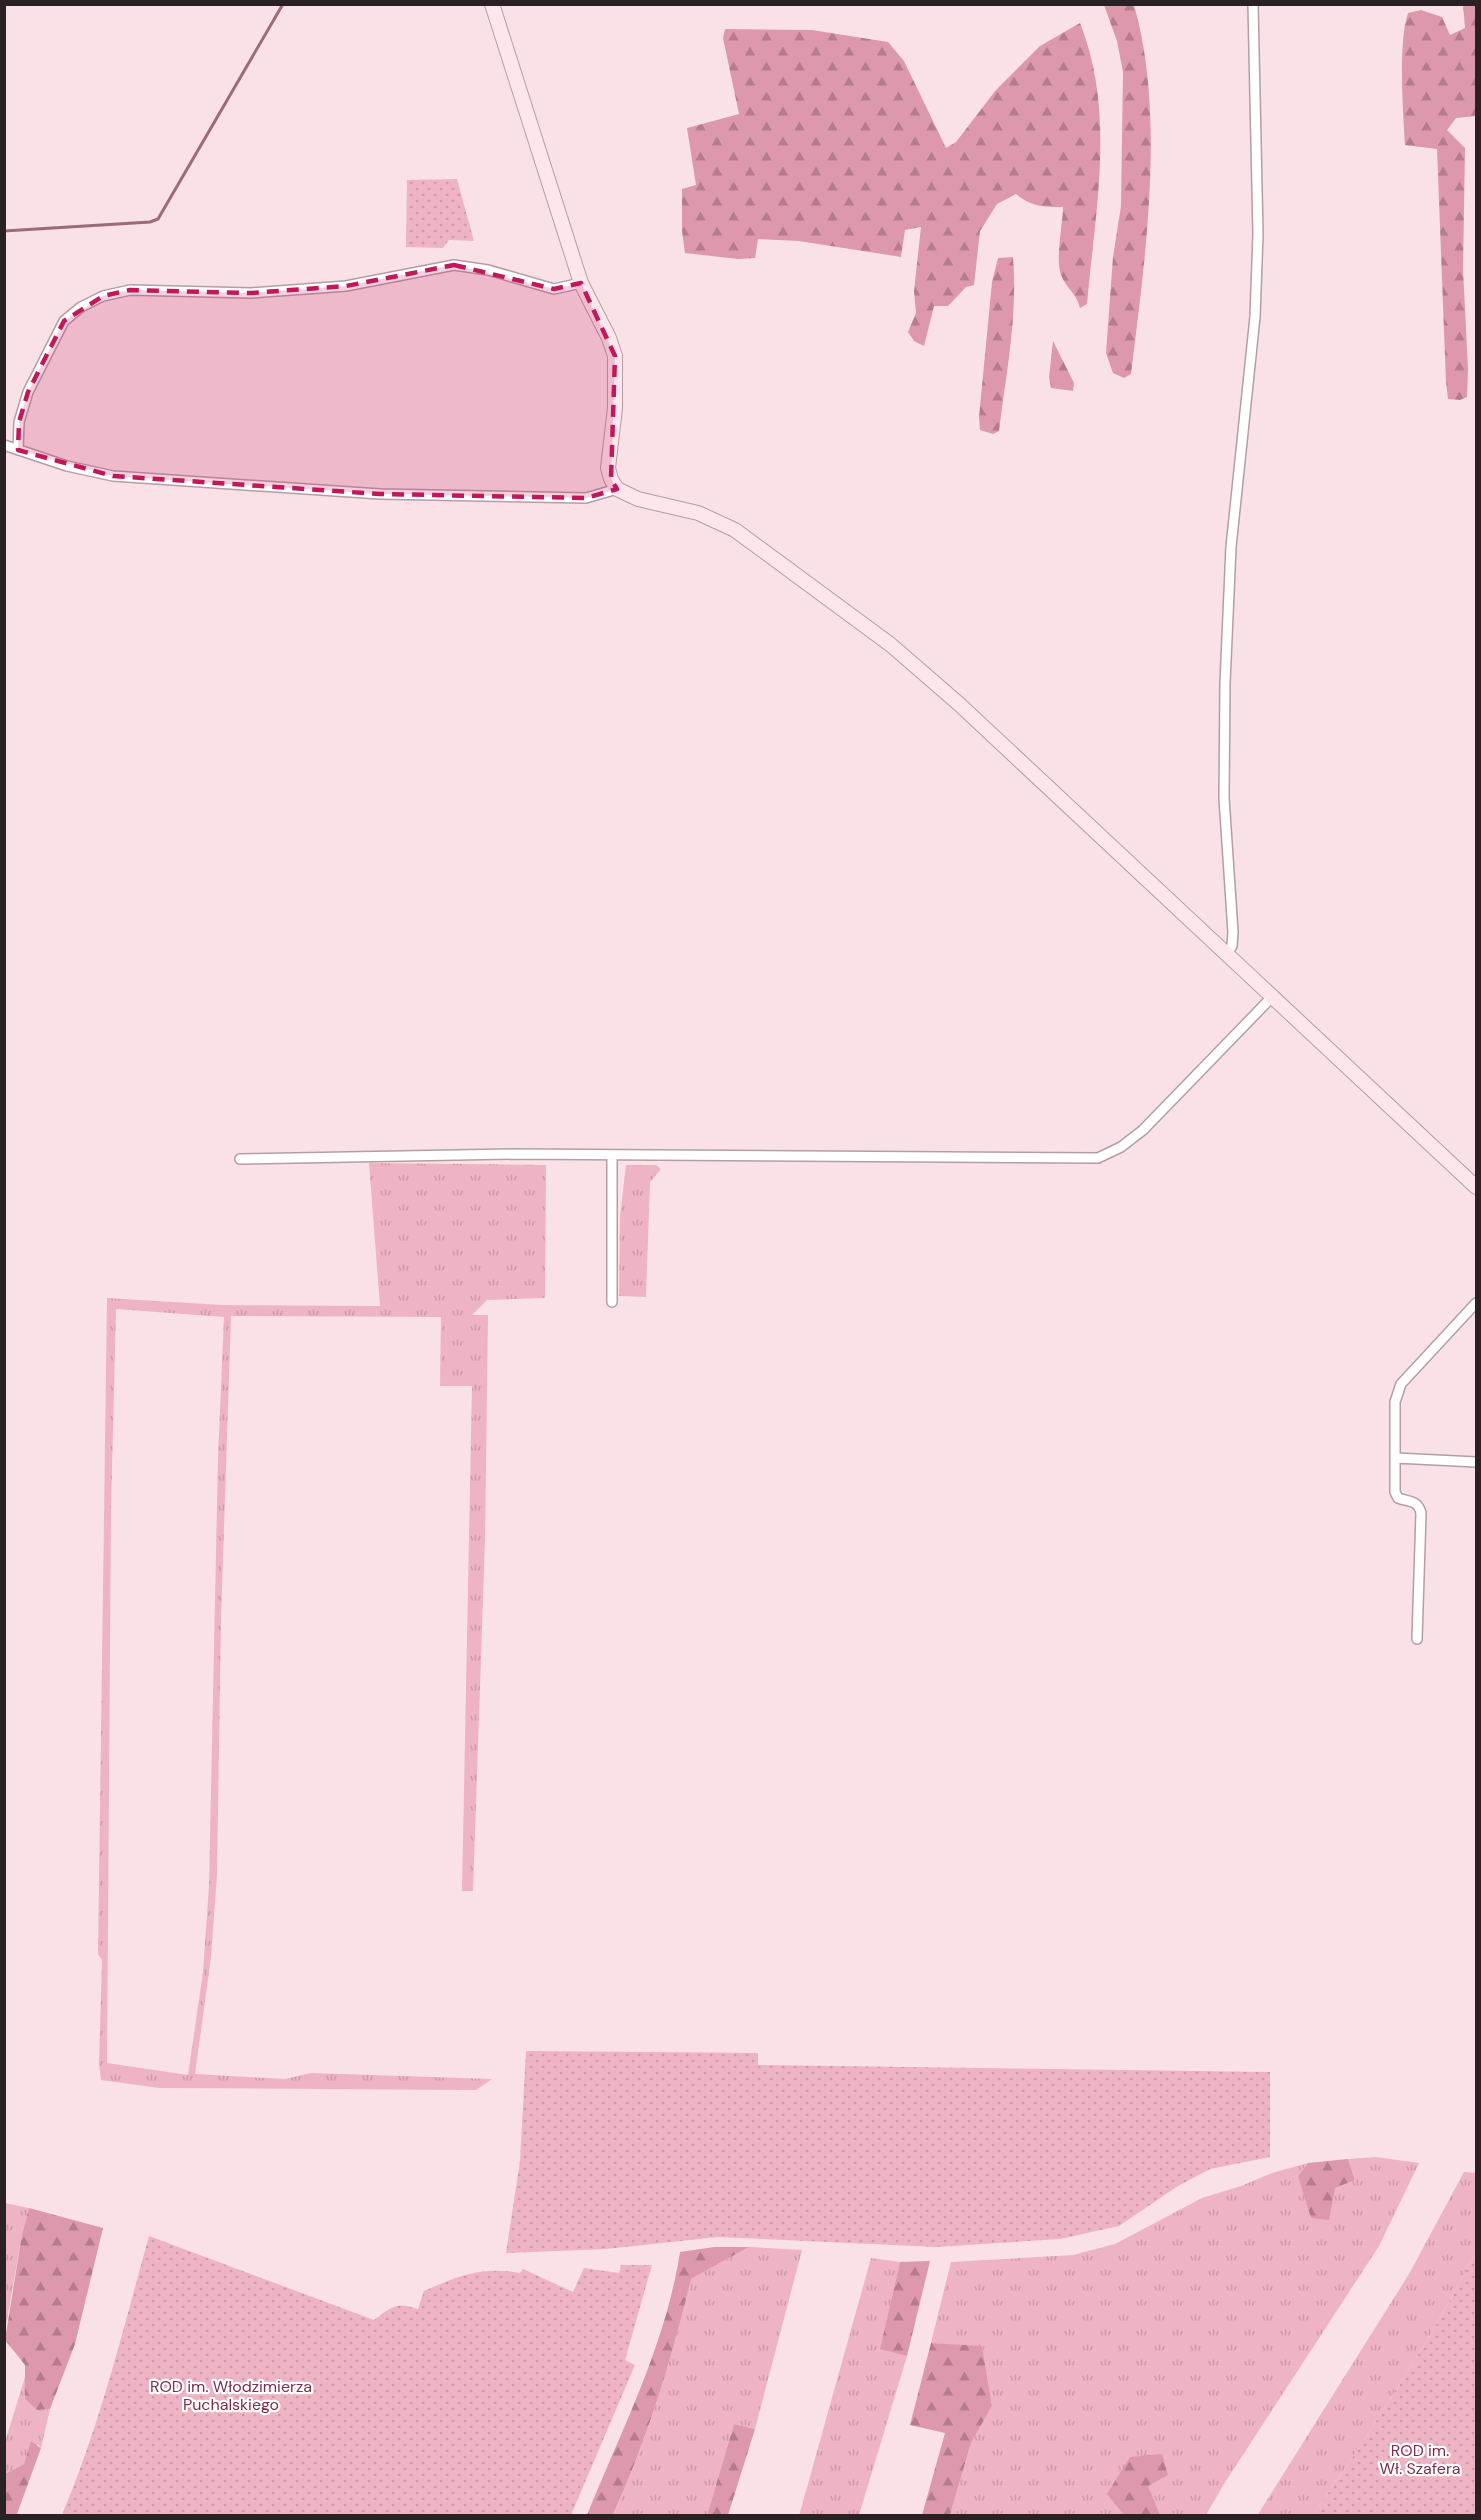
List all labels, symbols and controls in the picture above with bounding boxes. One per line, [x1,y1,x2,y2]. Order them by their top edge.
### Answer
park label: ROD im. Włodzimierza Puchalskiego [150,2376,312,2415]
park label: ROD im. Wł. Szafera [1379,2440,1461,2479]

